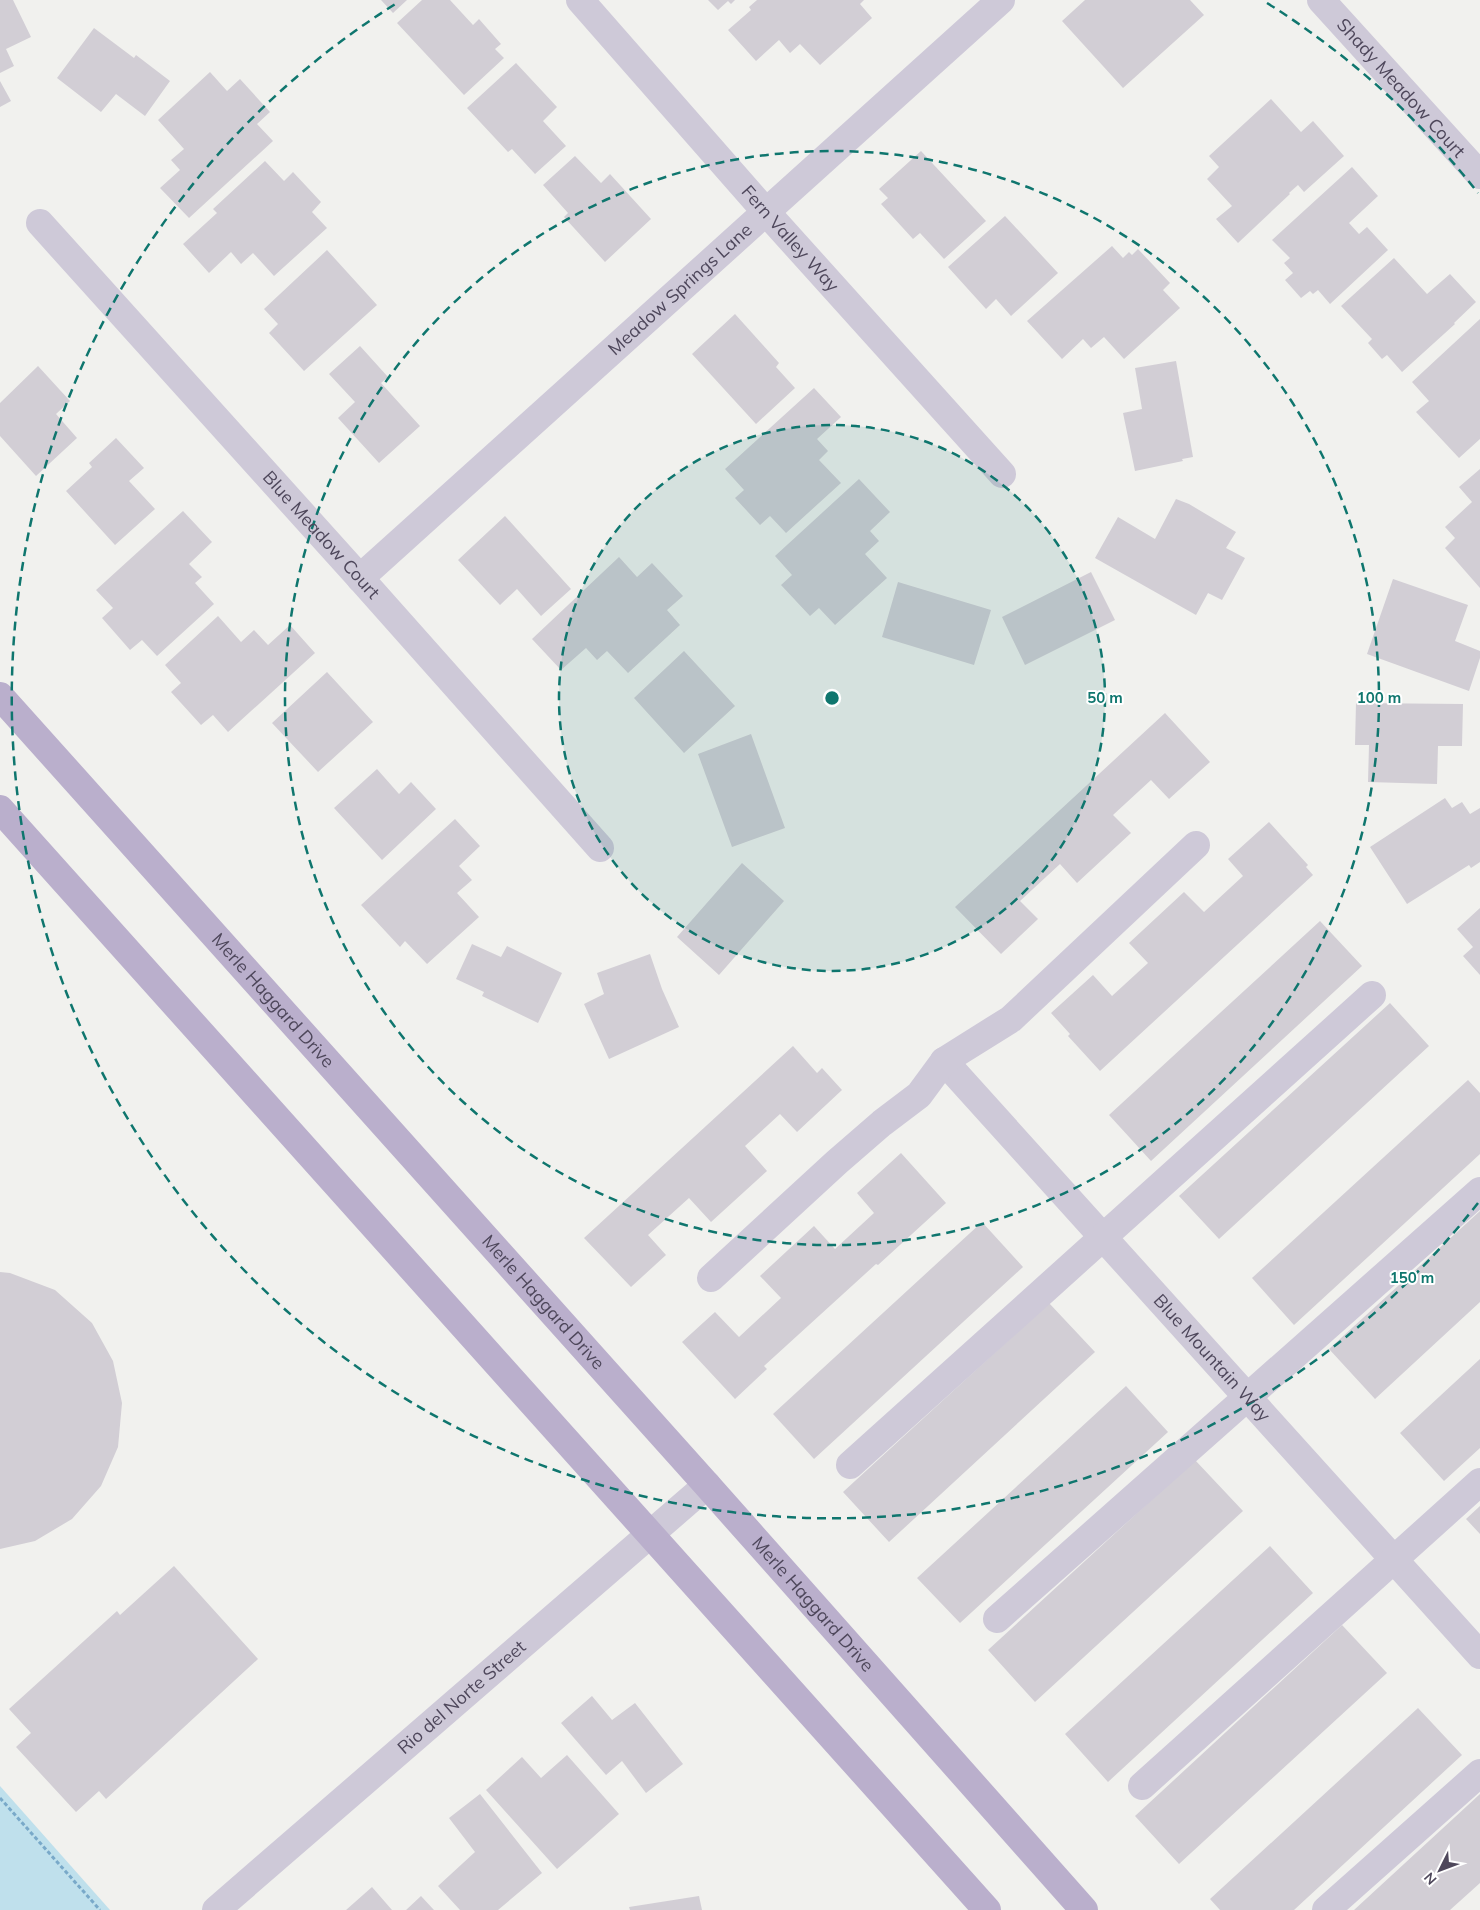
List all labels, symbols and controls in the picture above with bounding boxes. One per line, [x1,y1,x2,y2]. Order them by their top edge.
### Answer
street label: Shady Meadow Court [1332,13,1471,162]
street label: Fern Valley Way [737,180,845,297]
street label: Meadow Springs Lane [603,218,757,360]
street label: Blue Meadow Court [258,466,385,603]
text: 50 m [1087,688,1123,707]
text: 100 m [1357,688,1401,707]
centre of rings [823,689,841,707]
street label: Merle Haggard Drive [207,928,340,1072]
street label: Merle Haggard Drive [477,1230,610,1374]
text: 150 m [1390,1268,1434,1287]
street label: Blue Mountain Way [1149,1289,1276,1427]
street label: Merle Haggard Drive [747,1532,879,1676]
street label: Rio del Norte Street [392,1635,530,1759]
north arrow [1415,1845,1465,1895]
text: N [1420,1869,1441,1889]

